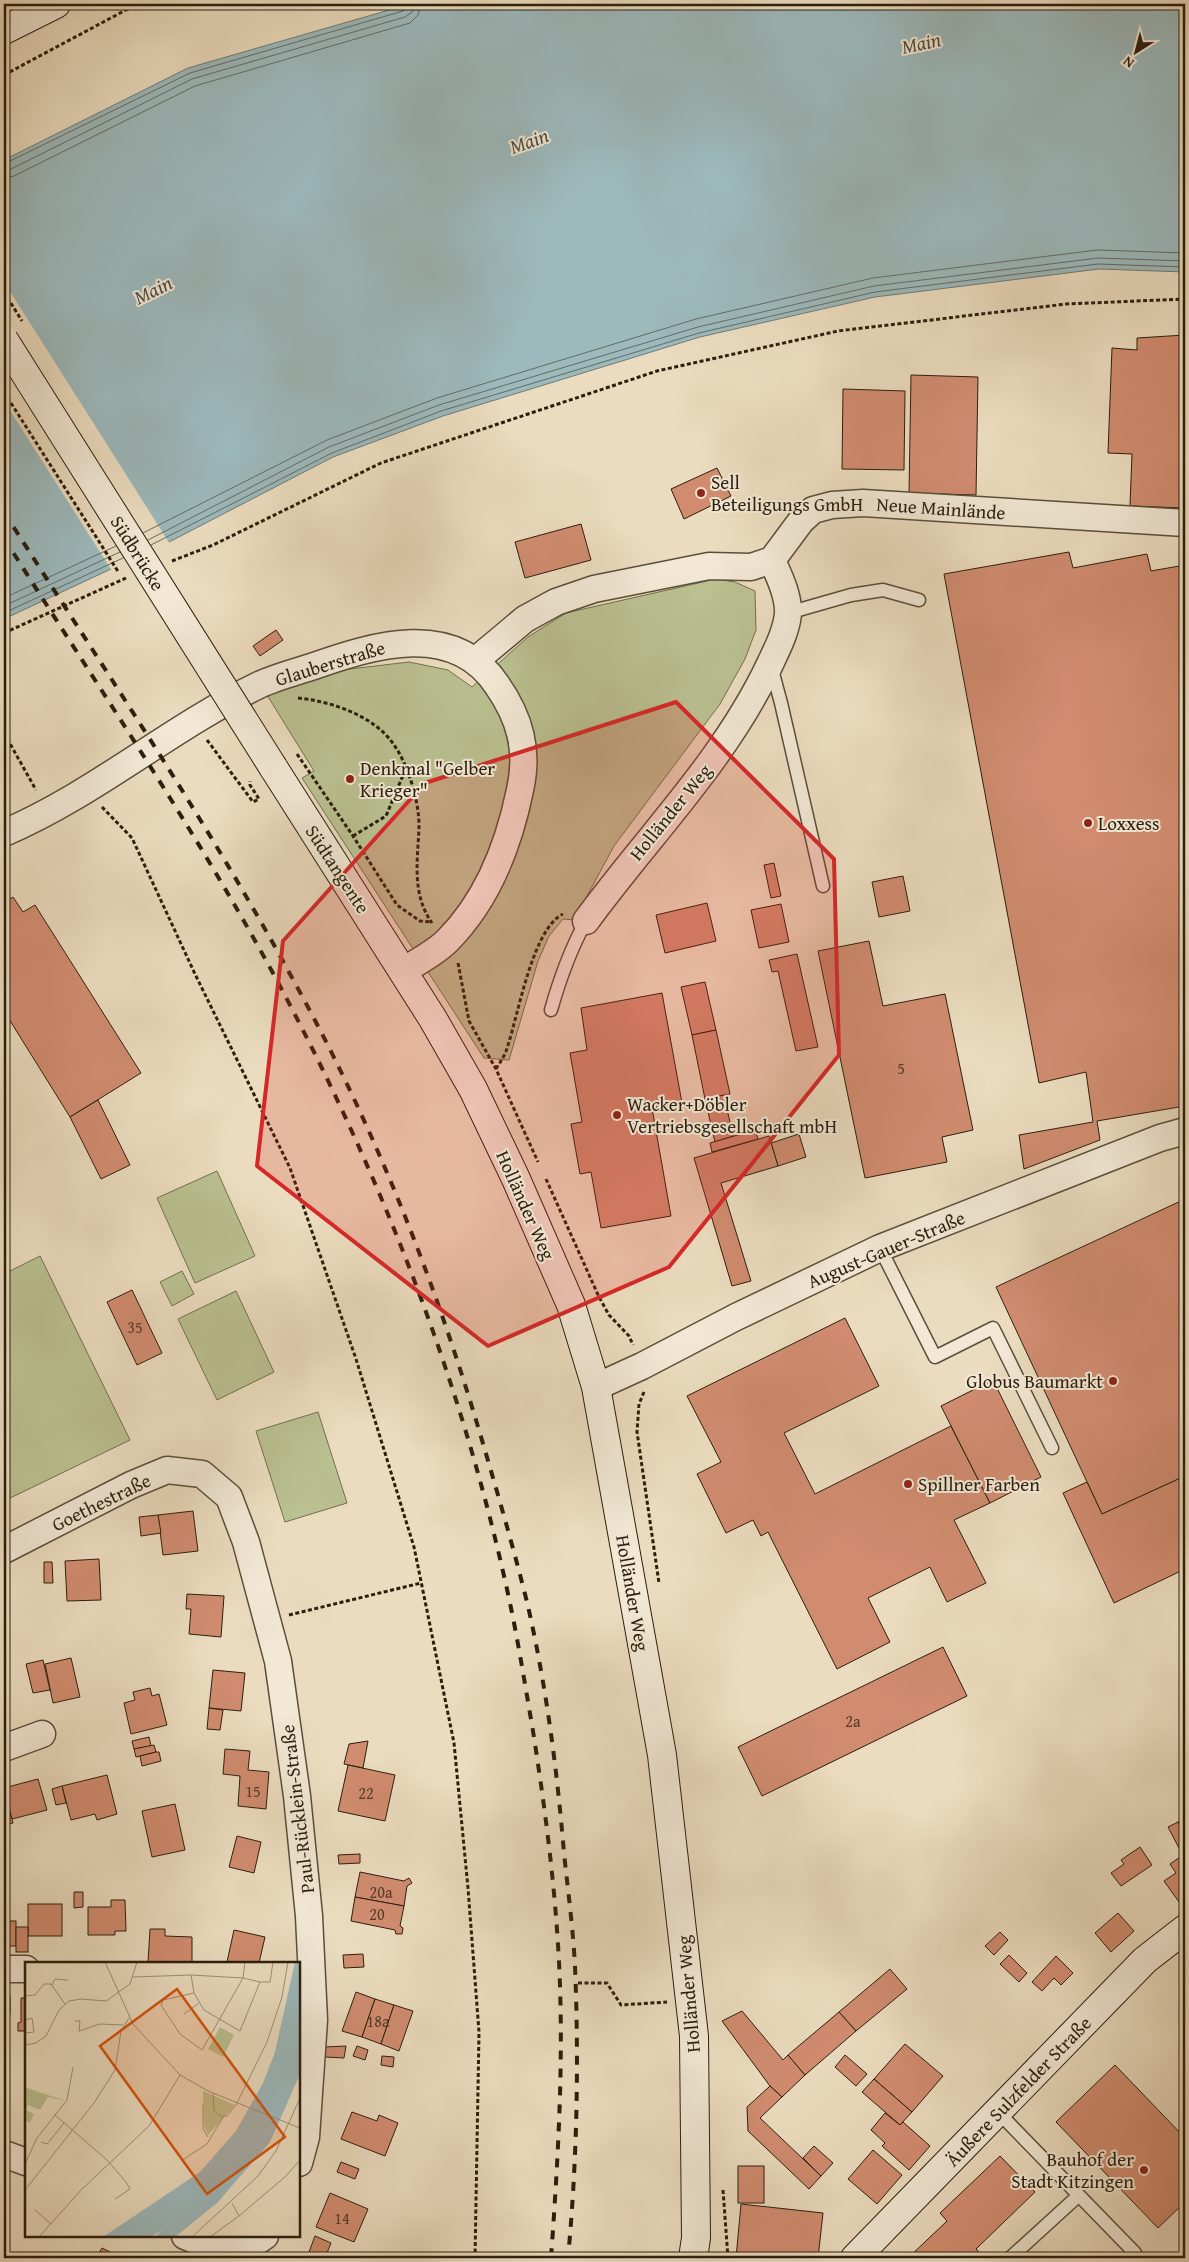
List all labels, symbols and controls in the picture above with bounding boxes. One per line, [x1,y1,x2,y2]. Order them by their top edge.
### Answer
water label: Main [899,24,943,61]
north arrow [1112,28,1162,78]
text: N [1118,51,1138,73]
water label: Main [505,120,552,161]
water label: Main [129,268,177,311]
place label: Sell Beteiligungs GmbH [711,468,863,518]
marker: Sell Beteiligungs GmbH [695,487,707,499]
street label: Neue Mainlände [876,490,1007,526]
street label: Südbrücke [104,510,172,596]
street label: Glauberstraße [272,633,388,693]
place label: Denkmal "Gelber Krieger" [360,754,495,804]
street label: Holländer Weg [622,757,718,866]
marker: Denkmal "Gelber Krieger" [344,773,356,785]
place label: Loxxess [1098,809,1160,837]
marker: Loxxess [1082,817,1094,829]
street label: Südtangente [299,819,377,919]
house number: 5 [897,1056,905,1080]
place label: Wacker+Döbler Vertriebsgesellschaft mbH [627,1090,837,1140]
marker: Wacker+Döbler Vertriebsgesellschaft mbH [611,1109,623,1121]
street label: Holländer Weg [489,1146,563,1265]
street label: August-Gauer-Straße [803,1203,969,1295]
house number: 35 [127,1315,143,1339]
place label: Globus Baumarkt [966,1367,1103,1395]
marker: Globus Baumarkt [1107,1375,1119,1387]
street label: Goethestraße [47,1466,155,1538]
place label: Spillner Farben [918,1470,1040,1498]
marker: Spillner Farben [902,1478,914,1490]
street label: Holländer Weg [609,1533,657,1654]
house number: 2a [845,1709,861,1733]
street label: Paul-Rücklein-Straße [273,1723,321,1895]
house number: 15 [245,1779,261,1803]
house number: 22 [358,1781,374,1805]
house number: 20a [370,1880,393,1904]
house number: 20 [369,1902,385,1926]
street label: Holländer Weg [669,1934,707,2054]
inset map [25,1962,300,2237]
house number: 18a [367,2009,390,2033]
street label: Äußere Sulzfelder Straße [939,2009,1098,2173]
place label: Bauhof der Stadt Kitzingen [1011,2145,1134,2195]
marker: Bauhof der Stadt Kitzingen [1138,2164,1150,2176]
house number: 14 [334,2206,350,2230]

